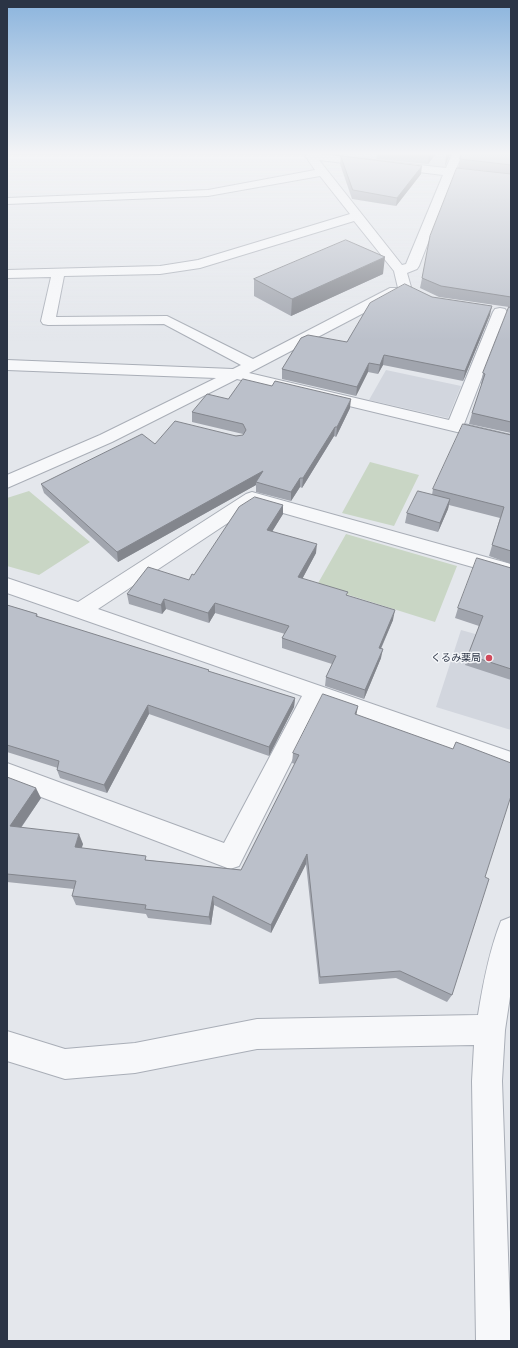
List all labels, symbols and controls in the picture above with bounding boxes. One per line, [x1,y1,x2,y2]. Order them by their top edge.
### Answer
place label: くるみ薬局 [431,652,481,664]
marker: くるみ薬局 [484,653,494,663]

